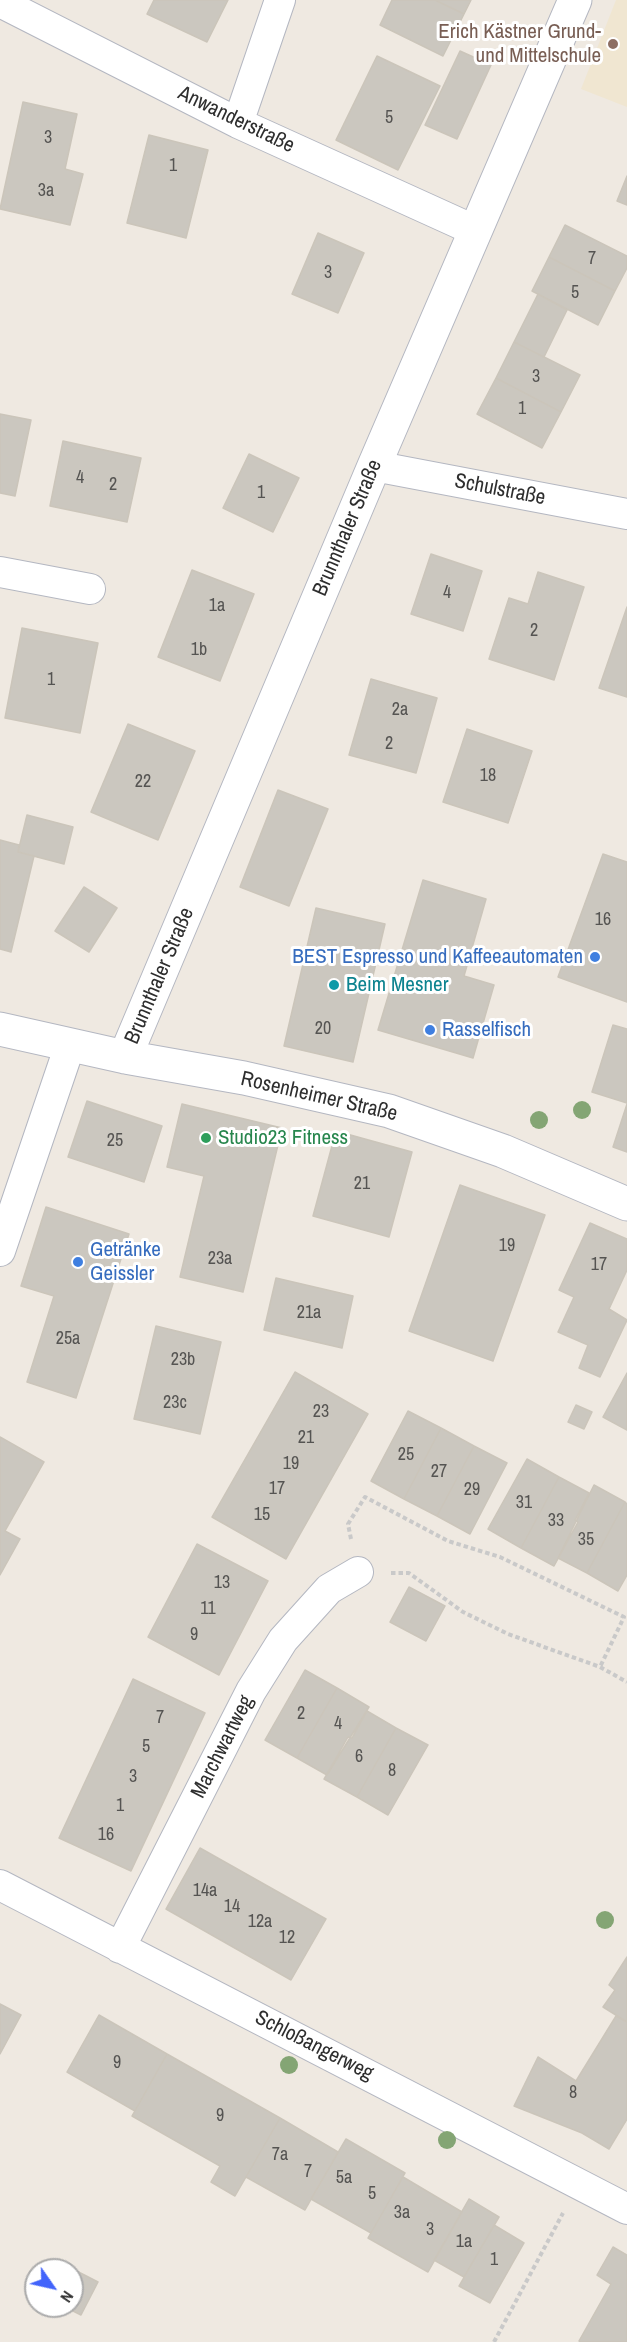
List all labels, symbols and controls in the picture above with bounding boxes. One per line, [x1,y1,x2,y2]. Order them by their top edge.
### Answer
place label: Erich Kästner Grund- und Mittelschule [438,19,601,69]
marker: Erich Kästner Grund- und Mittelschule [606,37,620,51]
street label: Anwanderstraße [174,81,298,159]
house number: 5 [385,107,393,129]
house number: 3 [44,127,52,149]
house number: 1 [169,155,177,177]
house number: 3a [38,180,54,202]
house number: 7 [588,248,596,270]
house number: 3 [324,262,332,284]
house number: 5 [571,282,579,304]
house number: 3 [532,366,540,388]
house number: 1 [518,398,526,420]
street label: Brunnthaler Straße [308,456,388,600]
house number: 4 [76,467,84,489]
street label: Schulstraße [453,469,547,511]
house number: 2 [109,474,117,496]
house number: 1 [257,482,265,504]
house number: 4 [443,582,451,604]
house number: 1a [209,595,225,617]
house number: 2 [530,620,538,642]
house number: 1b [191,639,207,661]
house number: 1 [47,669,55,691]
house number: 2a [392,699,408,721]
house number: 2 [385,733,393,755]
house number: 18 [480,765,496,787]
house number: 22 [135,771,151,793]
street label: Brunnthaler Straße [120,904,200,1048]
house number: 16 [595,909,611,931]
place label: BEST Espresso und Kaffeeautomaten [292,944,583,970]
marker: BEST Espresso und Kaffeeautomaten [588,950,602,964]
place label: Beim Mesner [346,972,448,998]
marker: Beim Mesner [327,978,341,992]
place label: Rasselfisch [442,1017,531,1043]
house number: 20 [315,1018,331,1040]
marker: Rasselfisch [423,1023,437,1037]
street label: Rosenheimer Straße [238,1067,400,1127]
place label: Studio23 Fitness [218,1125,348,1151]
house number: 25 [107,1130,123,1152]
marker: Studio23 Fitness [199,1131,213,1145]
house number: 21 [354,1173,370,1195]
house number: 19 [499,1235,515,1257]
place label: Getränke Geissler [90,1237,161,1287]
house number: 23a [208,1248,232,1270]
house number: 17 [591,1254,607,1276]
marker: Getränke Geissler [71,1255,85,1269]
house number: 21a [297,1302,321,1324]
house number: 25a [56,1328,80,1350]
house number: 23b [171,1349,195,1371]
house number: 23c [163,1392,187,1414]
house number: 23 [313,1401,329,1423]
house number: 21 [298,1427,314,1449]
house number: 25 [398,1444,414,1466]
house number: 19 [283,1453,299,1475]
house number: 27 [431,1461,447,1483]
house number: 17 [269,1478,285,1500]
house number: 29 [464,1479,480,1501]
house number: 31 [516,1492,532,1514]
house number: 15 [254,1504,270,1526]
house number: 33 [548,1510,564,1532]
house number: 35 [578,1529,594,1551]
house number: 13 [214,1572,230,1594]
house number: 11 [200,1598,216,1620]
house number: 9 [190,1624,198,1646]
street label: Marchwartweg [186,1691,260,1803]
house number: 2 [297,1703,305,1725]
house number: 7 [156,1707,164,1729]
house number: 4 [334,1713,342,1735]
house number: 5 [142,1736,150,1758]
house number: 6 [355,1746,363,1768]
house number: 8 [388,1760,396,1782]
house number: 3 [129,1766,137,1788]
house number: 1 [116,1795,124,1817]
house number: 16 [98,1824,114,1846]
house number: 14a [193,1880,217,1902]
house number: 14 [224,1896,240,1918]
house number: 12a [248,1911,272,1933]
house number: 12 [279,1927,295,1949]
street label: Schloßangerweg [251,2005,377,2087]
house number: 9 [113,2052,121,2074]
house number: 8 [569,2082,577,2104]
house number: 9 [216,2105,224,2127]
house number: 7a [272,2144,288,2166]
house number: 7 [304,2161,312,2183]
house number: 5a [336,2167,352,2189]
house number: 5 [368,2183,376,2205]
house number: 3a [394,2202,410,2224]
house number: 3 [426,2219,434,2241]
house number: 1a [456,2231,472,2253]
house number: 1 [490,2249,498,2271]
north arrow [24,2258,84,2318]
text: N [55,2287,79,2307]

